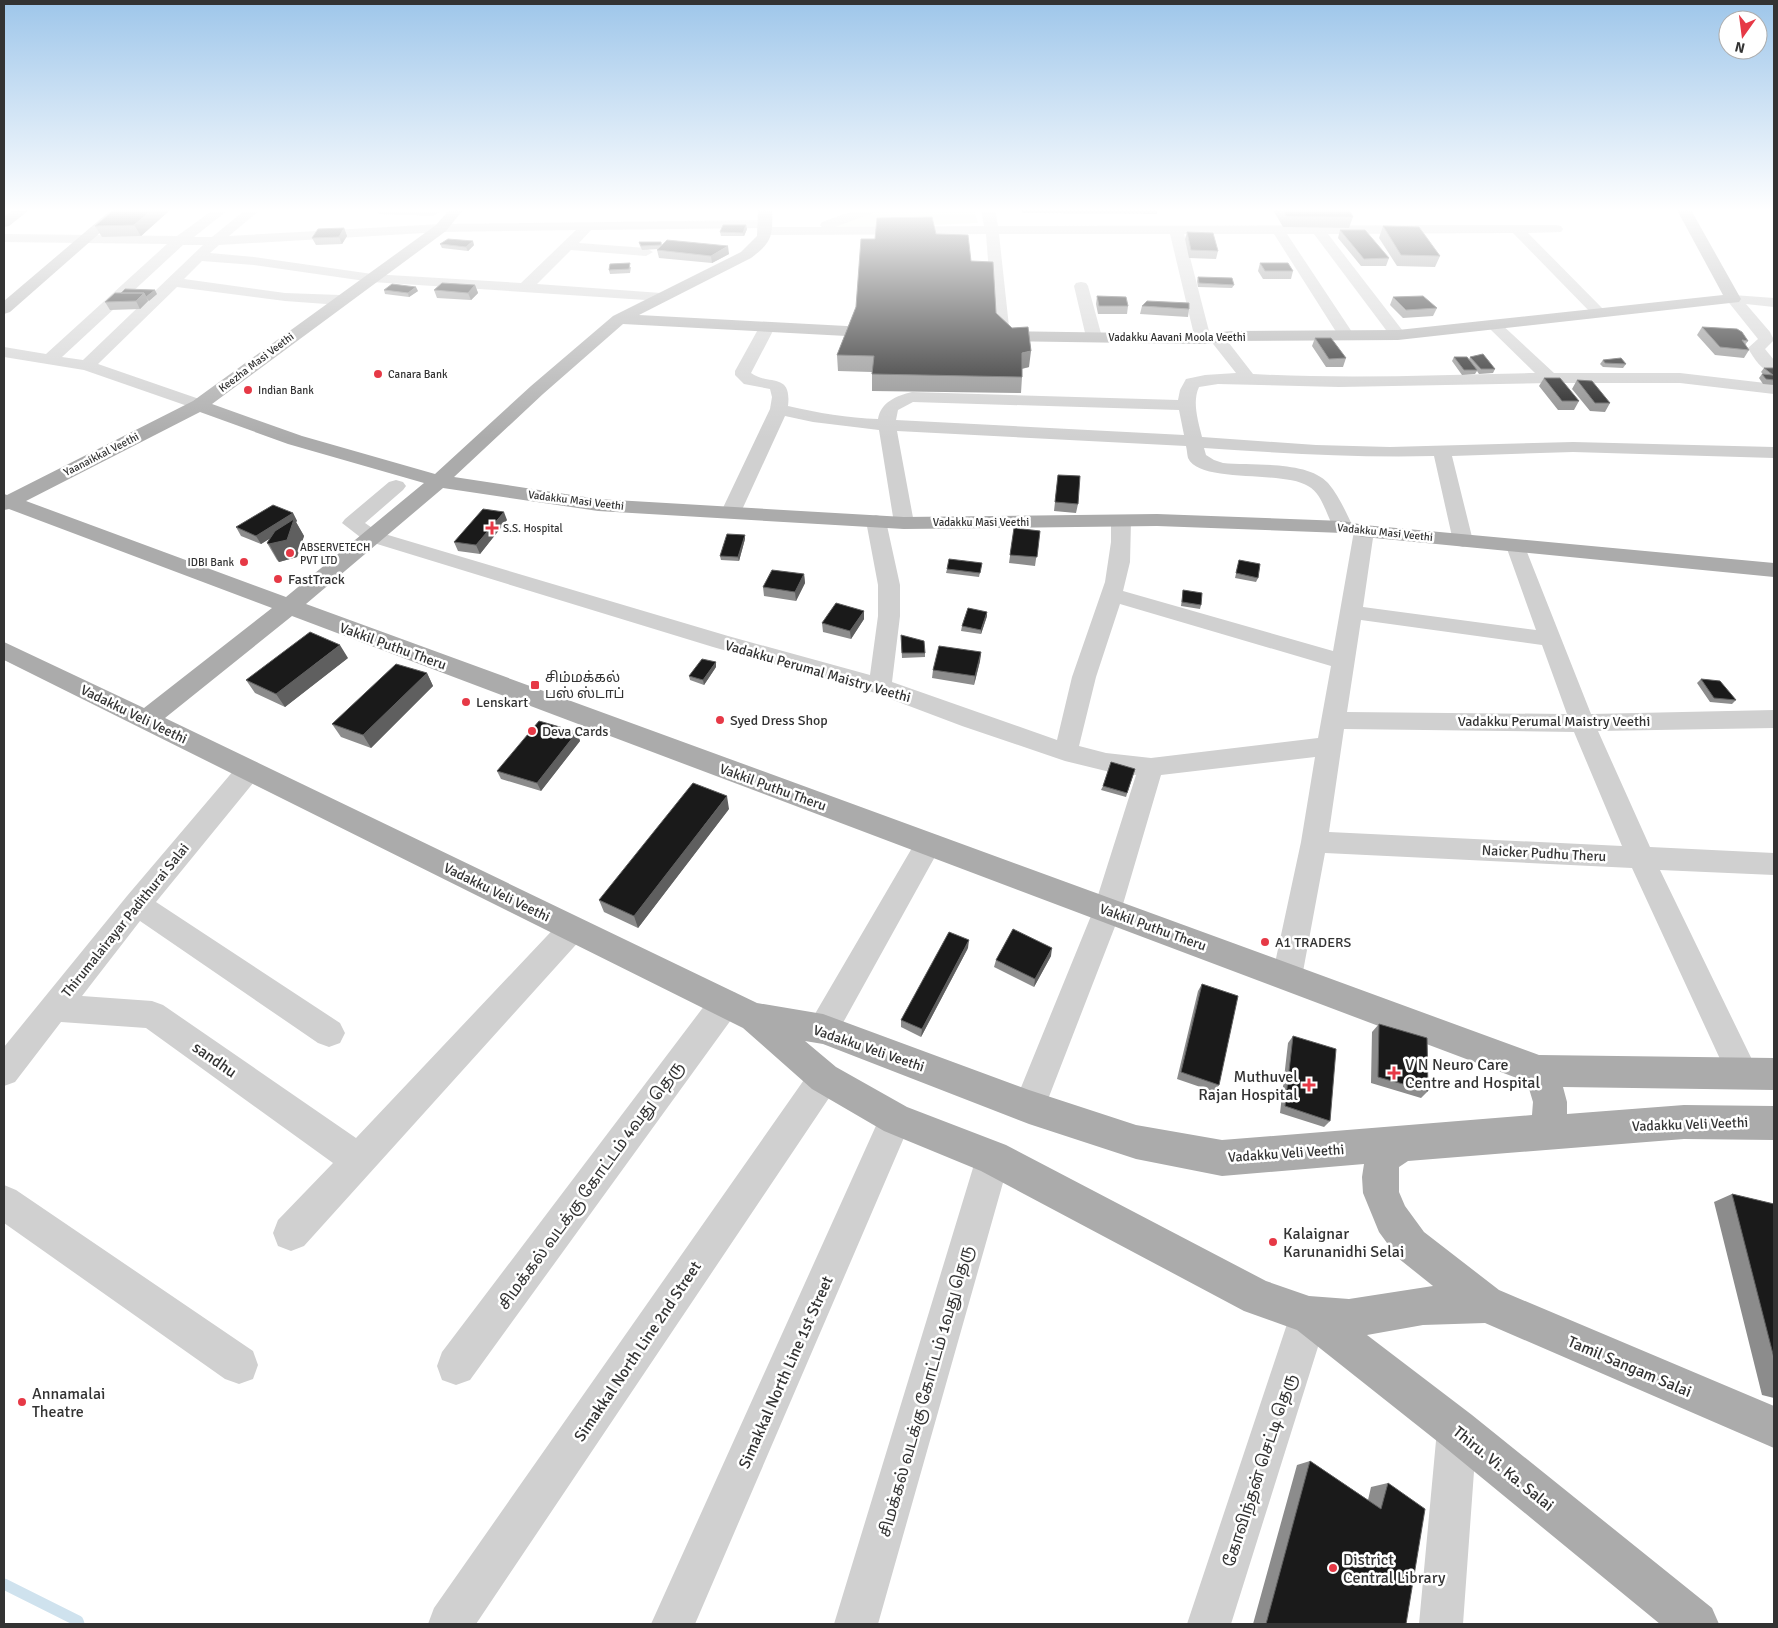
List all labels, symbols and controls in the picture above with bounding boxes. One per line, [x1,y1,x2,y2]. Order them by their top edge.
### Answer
north arrow [1718,10,1768,60]
text: N [1733,38,1747,57]
street label: Keezha Masi Veethi [216,330,296,395]
street label: Vadakku Aavani Moola Veethi [1108,331,1246,344]
marker: Canara Bank [372,368,384,380]
place label: Canara Bank [388,368,448,381]
marker: Indian Bank [242,384,254,396]
place label: Indian Bank [258,384,314,397]
street label: Yaanaikkal Veethi [61,430,141,479]
street label: Vadakku Masi Veethi [527,488,625,513]
street label: Vadakku Masi Veethi [933,516,1029,529]
marker: S.S. Hospital [485,521,499,535]
street label: Vadakku Masi Veethi [1336,521,1434,544]
place label: S.S. Hospital [503,522,563,535]
place label: ABSERVETECH PVT LTD [300,541,370,567]
marker: ABSERVETECH PVT LTD [284,547,296,559]
place label: IDBI Bank [188,556,234,569]
marker: IDBI Bank [238,556,250,568]
place label: FastTrack [288,571,345,588]
marker: FastTrack [272,573,284,585]
street label: Vakkil Puthu Theru [337,619,449,674]
street label: Vadakku Perumal Maistry Veethi [723,637,913,706]
place label: சிம்மக்கல் பஸ் ஸ்டாப் [545,669,625,702]
marker: சிம்மக்கல் பஸ் ஸ்டாப் [529,679,541,691]
street label: Vadakku Veli Veethi [78,681,190,748]
place label: Lenskart [476,694,528,711]
marker: Lenskart [460,696,472,708]
place label: Syed Dress Shop [730,712,828,729]
street label: Vadakku Perumal Maistry Veethi [1458,713,1650,730]
marker: Syed Dress Shop [714,714,726,726]
place label: Deva Cards [542,723,608,740]
marker: Deva Cards [526,725,538,737]
street label: Vakkil Puthu Theru [717,760,829,815]
street label: Thirumalairayar Padithurai Salai [58,840,193,1001]
street label: Naicker Pudhu Theru [1481,842,1607,865]
street label: Vadakku Veli Veethi [441,859,553,926]
street label: Vakkil Puthu Theru [1097,900,1209,955]
place label: A1 TRADERS [1275,934,1351,951]
marker: A1 TRADERS [1259,936,1271,948]
street label: Vadakku Veli Veethi [811,1021,927,1075]
street label: sandhu [188,1037,241,1082]
place label: V N Neuro Care Centre and Hospital [1405,1055,1540,1093]
street label: சிமக்கல் வடக்கு கோட்டம் 4வது தெரு [494,1057,689,1314]
marker: V N Neuro Care Centre and Hospital [1387,1066,1401,1080]
place label: Muthuvel Rajan Hospital [1198,1067,1298,1105]
marker: Muthuvel Rajan Hospital [1302,1078,1316,1092]
street label: Vadakku Veli Veethi [1631,1114,1749,1135]
street label: Vadakku Veli Veethi [1227,1141,1345,1166]
place label: Kalaignar Karunanidhi Selai [1283,1224,1404,1262]
marker: Kalaignar Karunanidhi Selai [1267,1236,1279,1248]
street label: சிமக்கல் வடக்கு கோட்டம் 1வது தெரு [875,1243,978,1540]
street label: Simakkal North Line 2nd Street [570,1257,706,1446]
street label: Simakkal North Line 1st Street [734,1273,838,1472]
street label: Tamil Sangam Salai [1565,1332,1695,1402]
street label: கோவிந்தன் செட்டி தெரு [1219,1371,1302,1570]
place label: Annamalai Theatre [32,1384,105,1422]
marker: Annamalai Theatre [16,1396,28,1408]
street label: Thiru. Vi. Ka. Salai [1449,1422,1558,1516]
place label: District Central Library [1343,1550,1446,1588]
marker: District Central Library [1327,1562,1339,1574]

